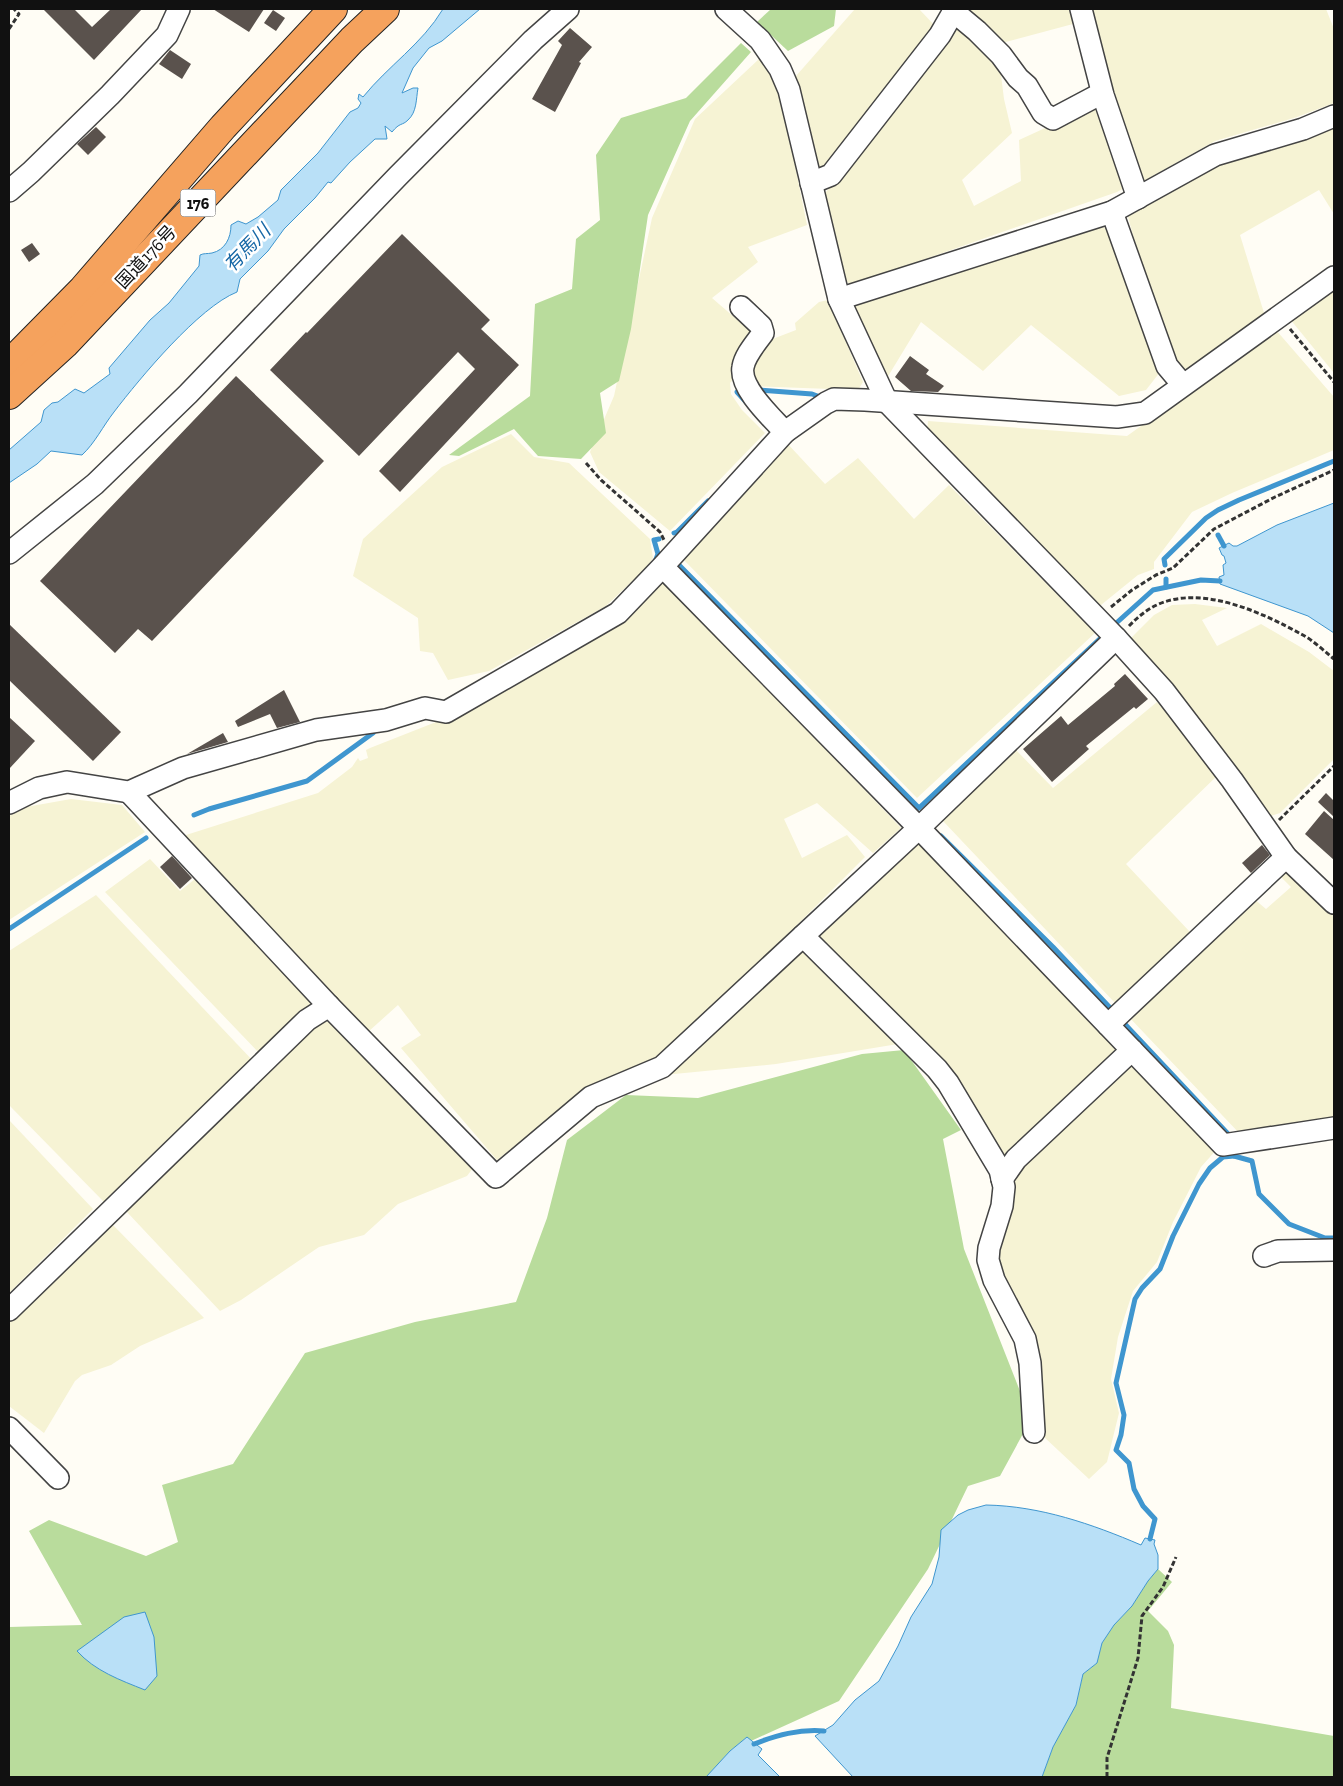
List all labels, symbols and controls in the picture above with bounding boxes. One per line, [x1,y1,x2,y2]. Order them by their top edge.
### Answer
road number: 176 [180,190,216,217]
water label: 有馬川 [219,218,276,276]
street label: 国道176号 [111,221,181,293]

